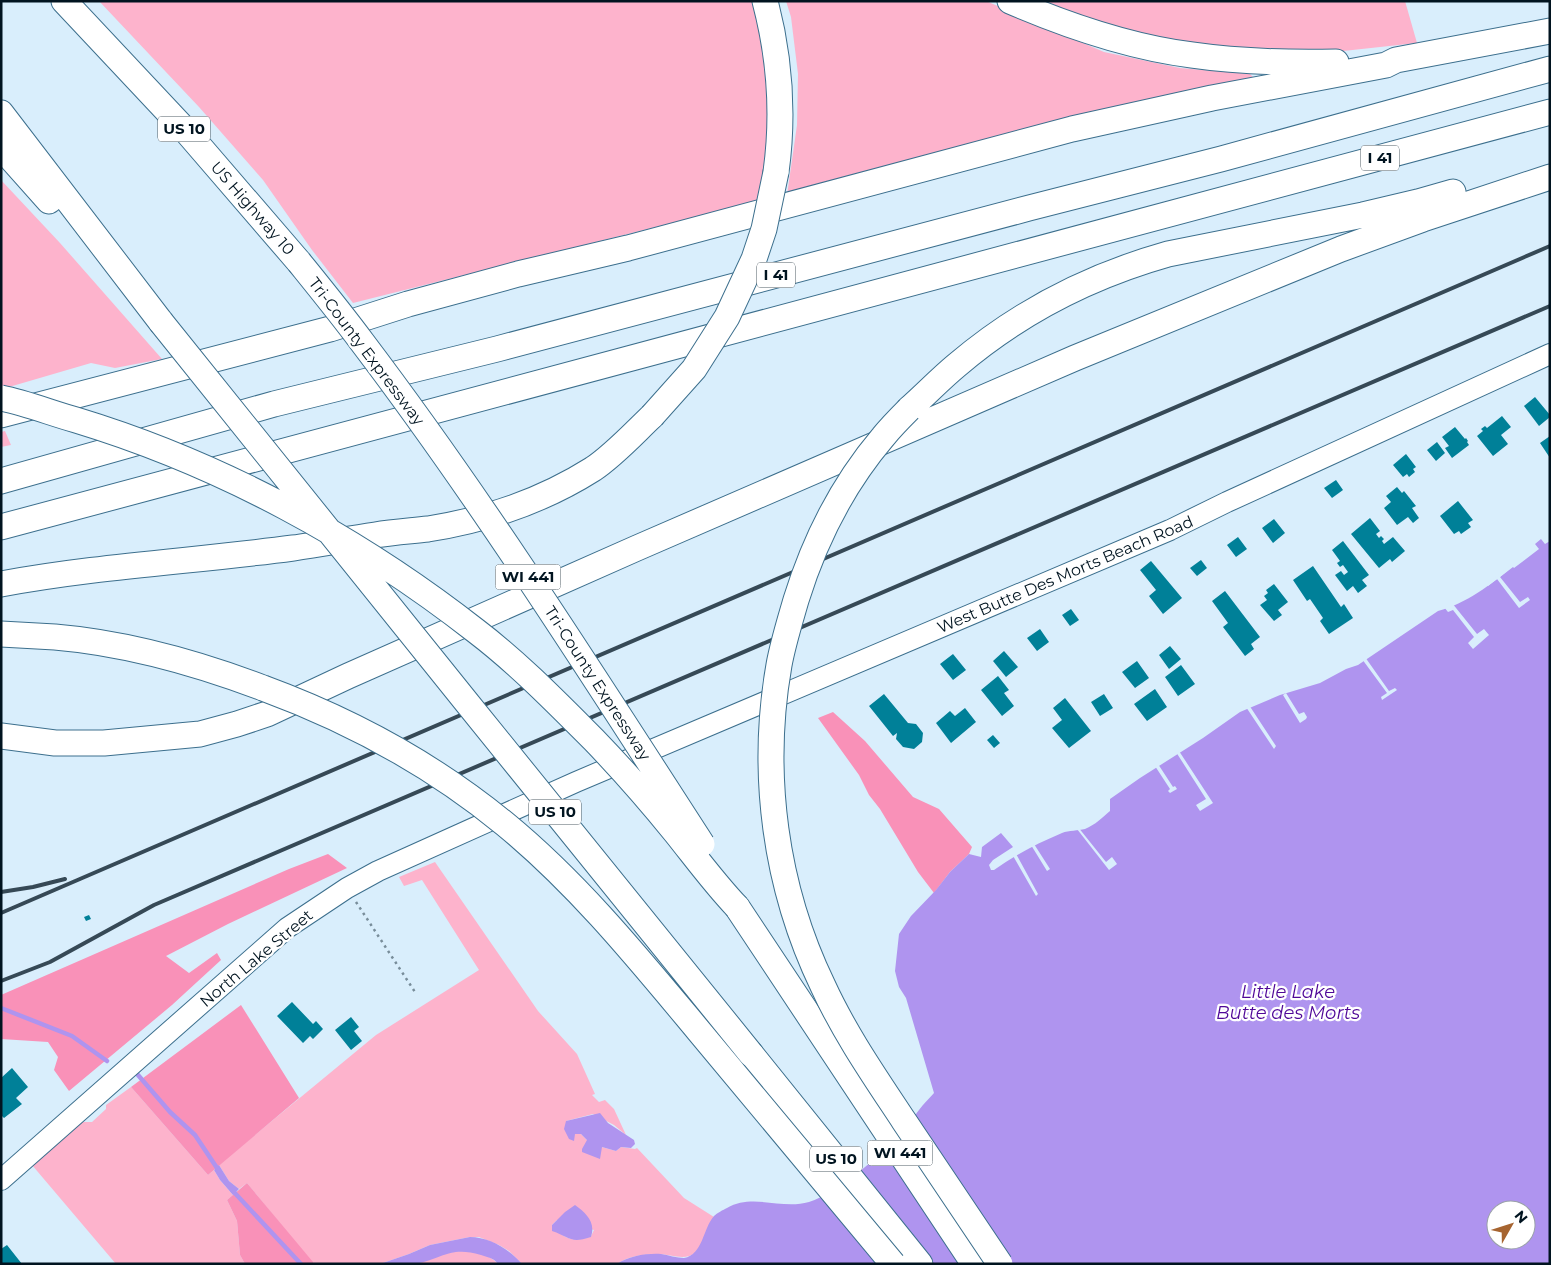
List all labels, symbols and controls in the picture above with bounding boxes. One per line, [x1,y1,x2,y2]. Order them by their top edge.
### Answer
road number: US 10 [158,116,210,142]
road number: I 41 [1361,146,1399,170]
street label: US Highway 10 [207,158,298,259]
road number: I 41 [757,262,795,288]
street label: Tri-County Expressway [305,274,429,429]
street label: West Butte Des Morts Beach Road [934,512,1196,637]
road number: WI 441 [496,564,560,590]
street label: Tri-County Expressway [541,603,655,764]
road number: US 10 [529,800,581,824]
street label: North Lake Street [196,905,317,1011]
water label: Little Lake Butte des Morts [1216,981,1360,1024]
road number: WI 441 [868,1140,932,1166]
road number: US 10 [810,1146,862,1172]
north arrow [1486,1200,1536,1250]
text: N [1511,1207,1532,1227]

